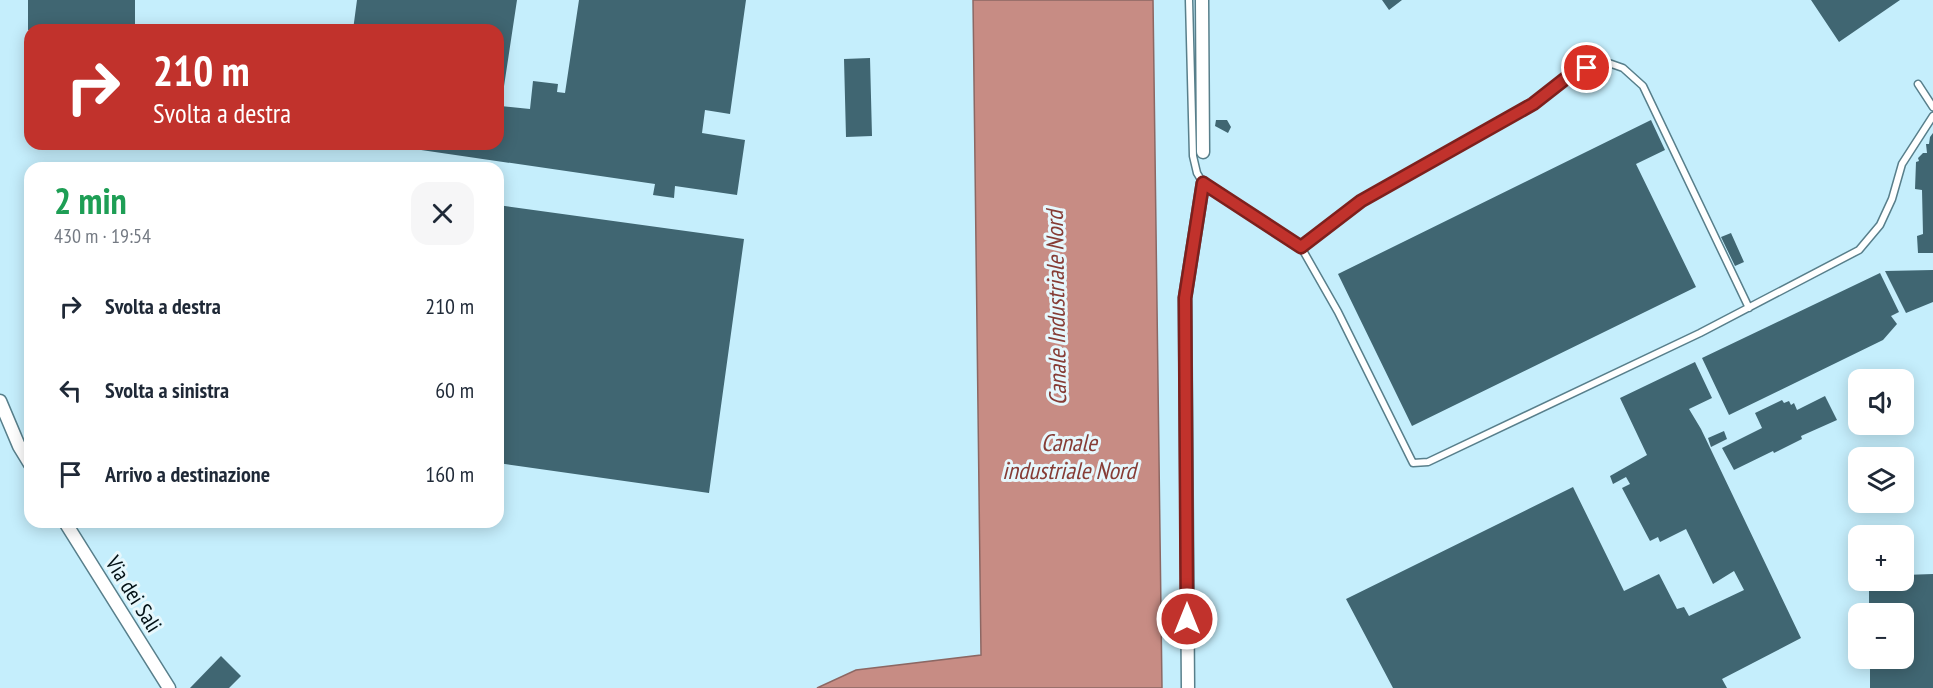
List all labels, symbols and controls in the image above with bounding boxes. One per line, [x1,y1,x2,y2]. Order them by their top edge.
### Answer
pin [1561,42,1612,93]
text: 210 m [153,43,250,98]
icon: right [54,48,132,126]
icon: arrive [1570,51,1603,84]
text: Svolta a destra [153,96,291,130]
text: 2 min [54,177,127,224]
button: close [411,182,474,245]
water label: Canale Industriale Nord [1039,207,1073,406]
text: 430 m · 19:54 [54,223,151,249]
icon: right [54,290,87,323]
text: Svolta a destra [105,292,221,320]
text: 210 m [425,292,474,320]
map controls [1848,369,1914,669]
button: sound [1848,369,1914,435]
icon: left [54,374,87,407]
text: Svolta a sinistra [105,376,229,404]
text: 60 m [435,376,474,404]
water label: Canale industriale Nord [1002,427,1139,486]
button: layers [1848,447,1914,513]
icon: arrive [54,458,87,491]
text: Arrivo a destinazione [105,460,270,488]
text: 160 m [425,460,474,488]
button: + [1848,525,1914,591]
street label: Via dei Sali [99,550,168,637]
position arrow [1155,587,1219,651]
button: − [1848,603,1914,669]

